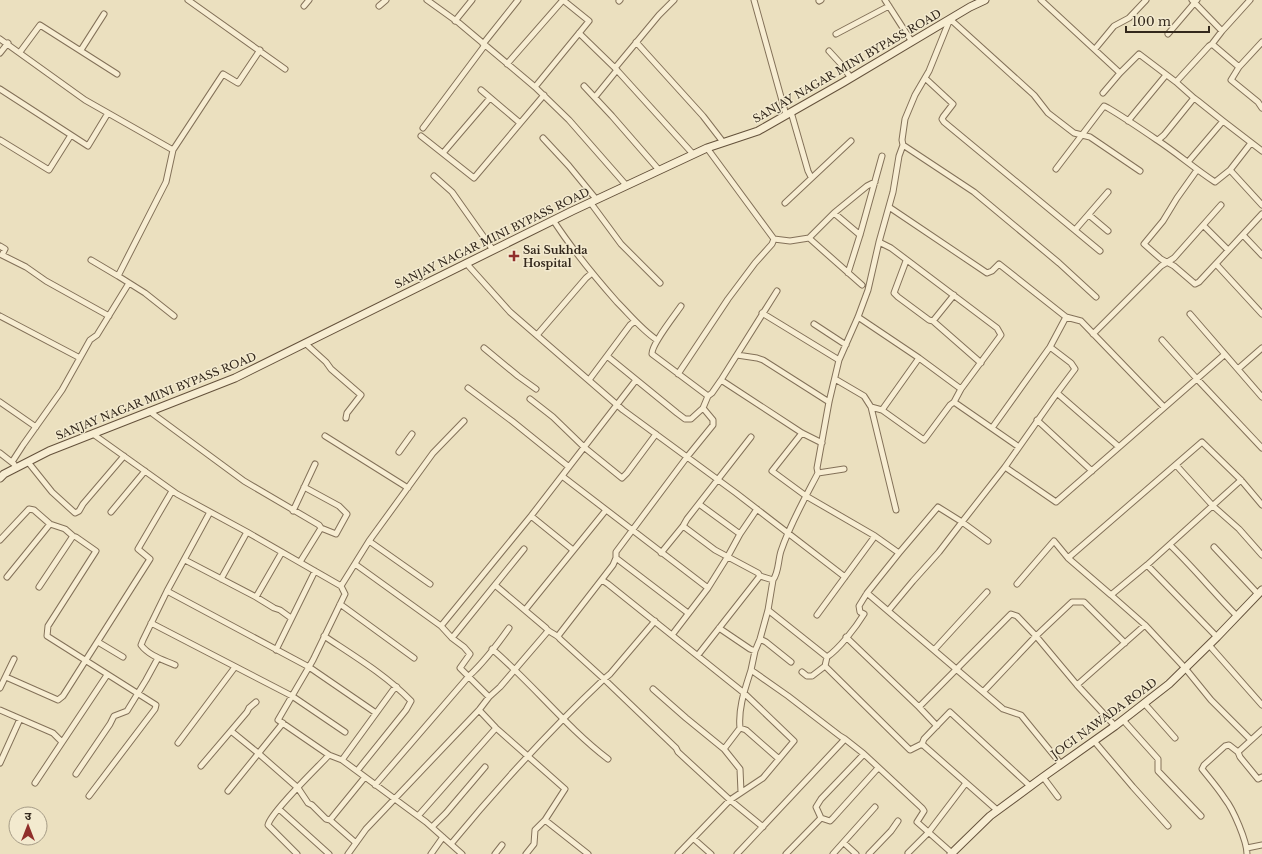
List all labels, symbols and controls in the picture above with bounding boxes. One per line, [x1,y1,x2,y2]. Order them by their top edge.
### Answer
street label: SANJAY NAGAR MINI BYPASS ROAD [750,6,944,126]
scale bar [1126,8,1209,34]
text: 100 m [1132,14,1171,29]
street label: SANJAY NAGAR MINI BYPASS ROAD [392,184,592,291]
place label: Sai Sukhda Hospital [523,243,588,270]
marker: Sai Sukhda Hospital [508,250,520,262]
street label: SANJAY NAGAR MINI BYPASS ROAD [54,349,259,443]
street label: JOGI NAWADA ROAD [1047,675,1160,762]
north arrow [8,806,48,846]
text: उ [25,809,32,823]

